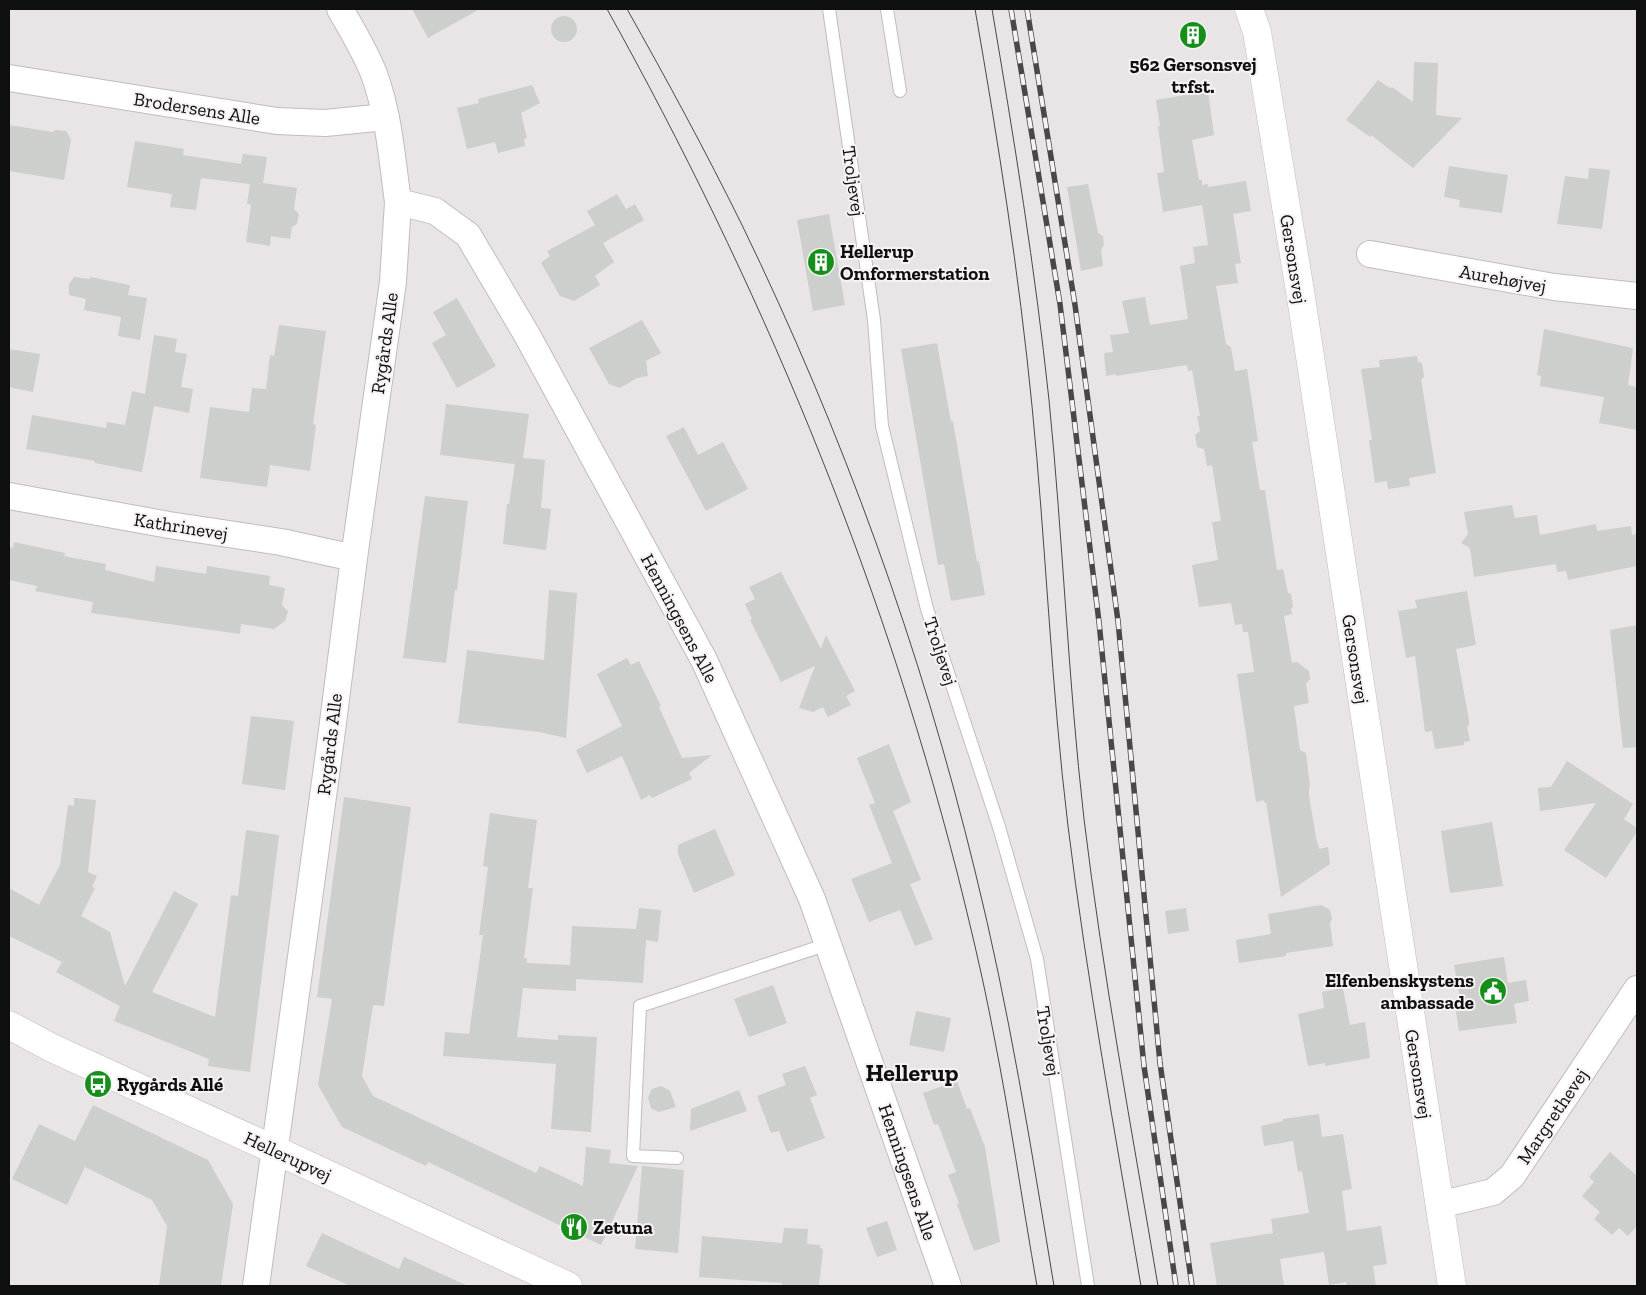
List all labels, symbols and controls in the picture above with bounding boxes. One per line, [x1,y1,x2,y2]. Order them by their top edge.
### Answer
building icon: 562 Gersonsvej trfst. [1178,20,1208,50]
place label: 562 Gersonsvej trfst. [1130,53,1256,98]
street label: Brodersens Alle [132,87,262,130]
street label: Troljevej [837,144,870,218]
street label: Gersonsvej [1275,213,1312,306]
place label: Hellerup Omformerstation [840,240,990,285]
building icon: Hellerup Omformerstation [806,247,836,277]
street label: Aurehøjvej [1458,260,1548,297]
street label: Rygårds Alle [366,291,403,395]
street label: Kathrinevej [132,508,230,545]
street label: Henningsens Alle [636,550,723,687]
street label: Gersonsvej [1337,613,1374,706]
street label: Troljevej [919,614,962,688]
street label: Rygårds Alle [312,692,347,796]
place label: Elfenbenskystens ambassade [1325,969,1474,1014]
public building icon: Elfenbenskystens ambassade [1478,976,1508,1006]
street label: Troljevej [1032,1004,1065,1078]
street label: Gersonsvej [1400,1028,1437,1121]
district label: Hellerup [866,1058,959,1087]
street label: Margrethevej [1512,1064,1593,1168]
bus stop icon: Rygårds Allé [83,1069,113,1099]
place label: Rygårds Allé [117,1073,223,1096]
street label: Henningsens Alle [873,1101,942,1243]
street label: Hellerupvej [240,1126,335,1187]
restaurant icon: Zetuna [559,1212,589,1242]
place label: Zetuna [593,1216,653,1239]

